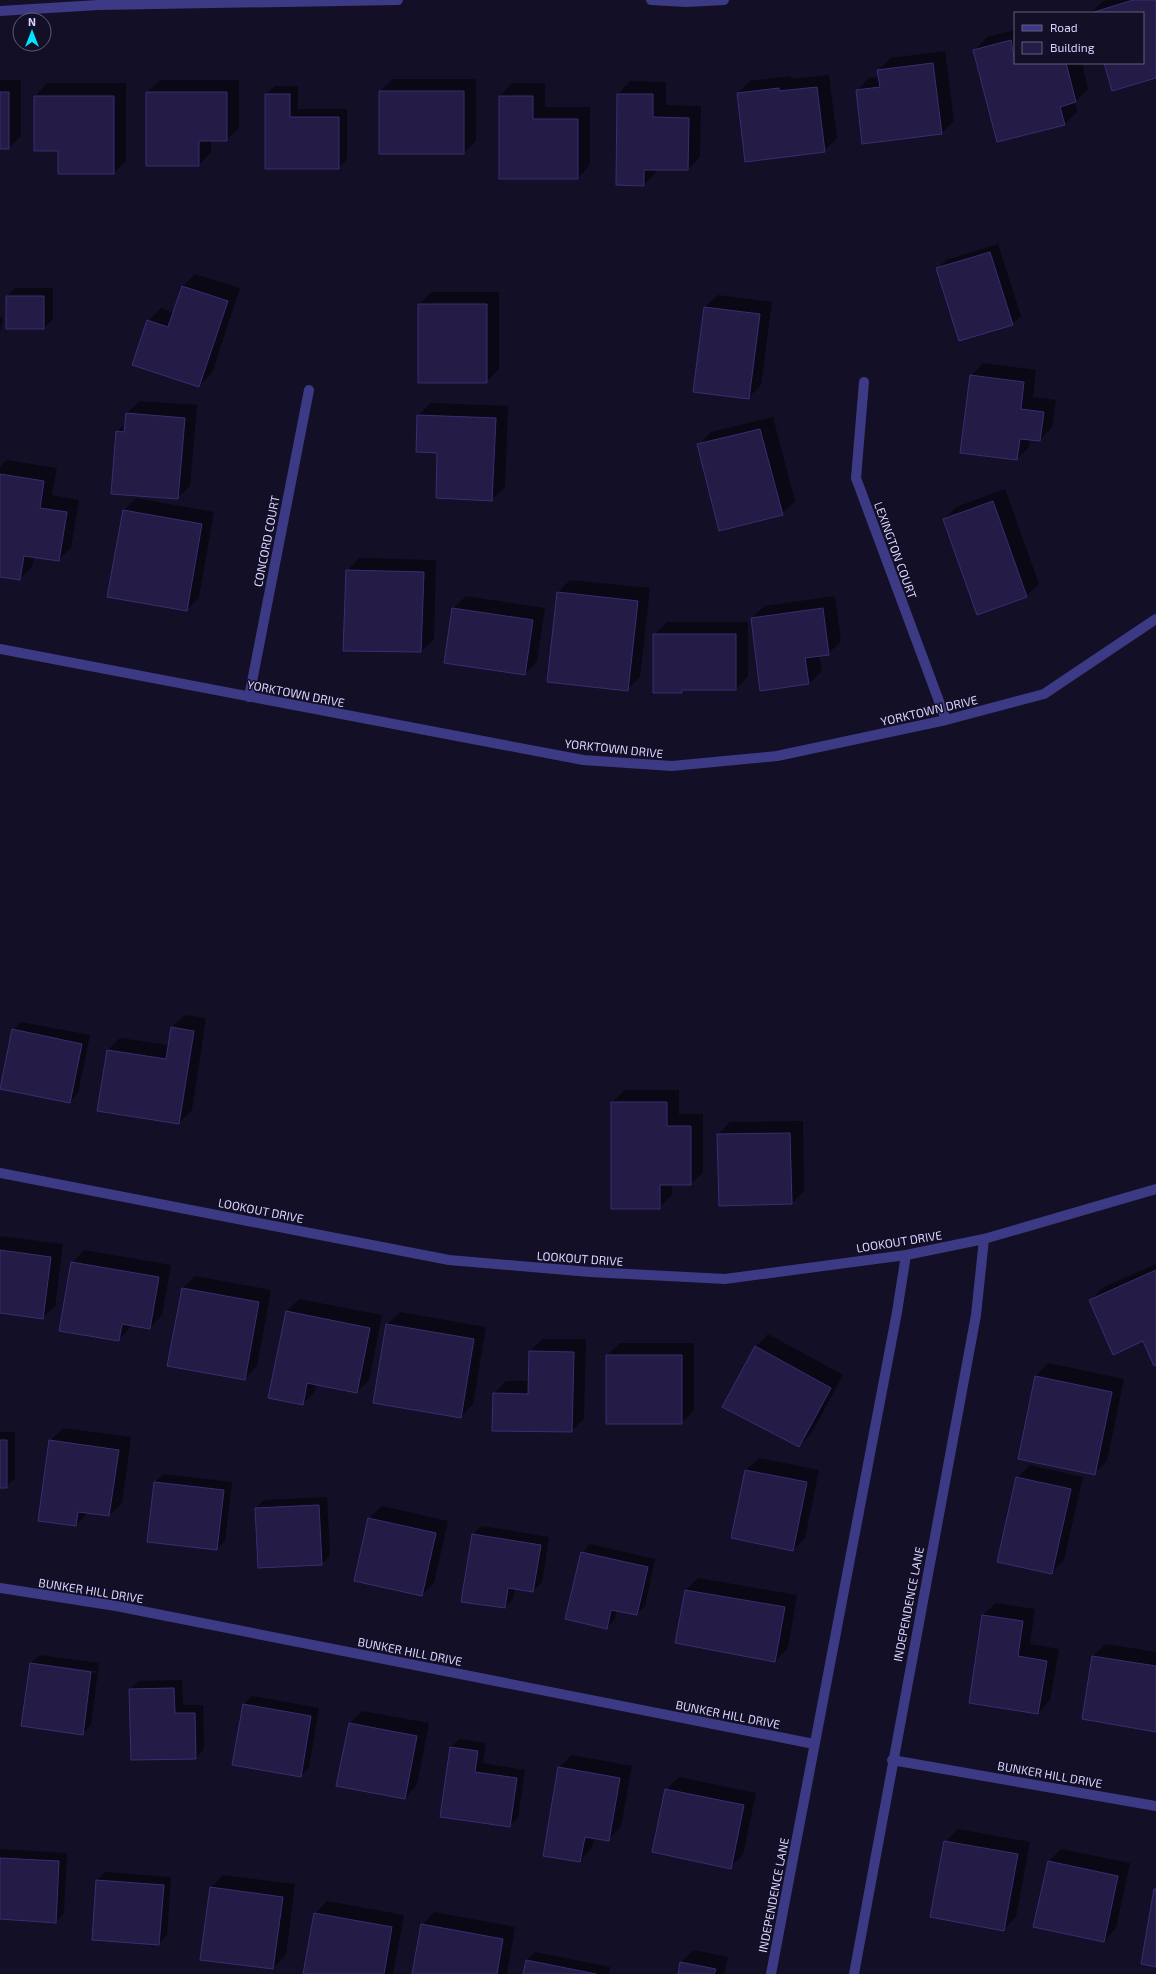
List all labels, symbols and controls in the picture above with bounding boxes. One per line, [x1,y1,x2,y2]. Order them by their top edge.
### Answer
north arrow [12,12,52,52]
legend [1014,12,1144,64]
text: N [28,15,36,28]
text: Road [1050,20,1078,34]
text: Building [1050,40,1095,54]
street label: CONCORD COURT [250,494,282,588]
street label: LEXINGTON COURT [872,500,920,600]
street label: YORKTOWN DRIVE [246,677,346,709]
street label: YORKTOWN DRIVE [879,692,979,728]
street label: YORKTOWN DRIVE [564,736,664,760]
street label: LOOKOUT DRIVE [217,1195,305,1225]
street label: LOOKOUT DRIVE [855,1227,943,1255]
street label: LOOKOUT DRIVE [536,1248,624,1268]
street label: INDEPENDENCE LANE [890,1545,926,1663]
street label: BUNKER HILL DRIVE [37,1575,145,1605]
street label: BUNKER HILL DRIVE [357,1634,464,1668]
street label: BUNKER HILL DRIVE [675,1697,782,1731]
street label: BUNKER HILL DRIVE [997,1758,1104,1790]
street label: INDEPENDENCE LANE [755,1836,791,1954]

